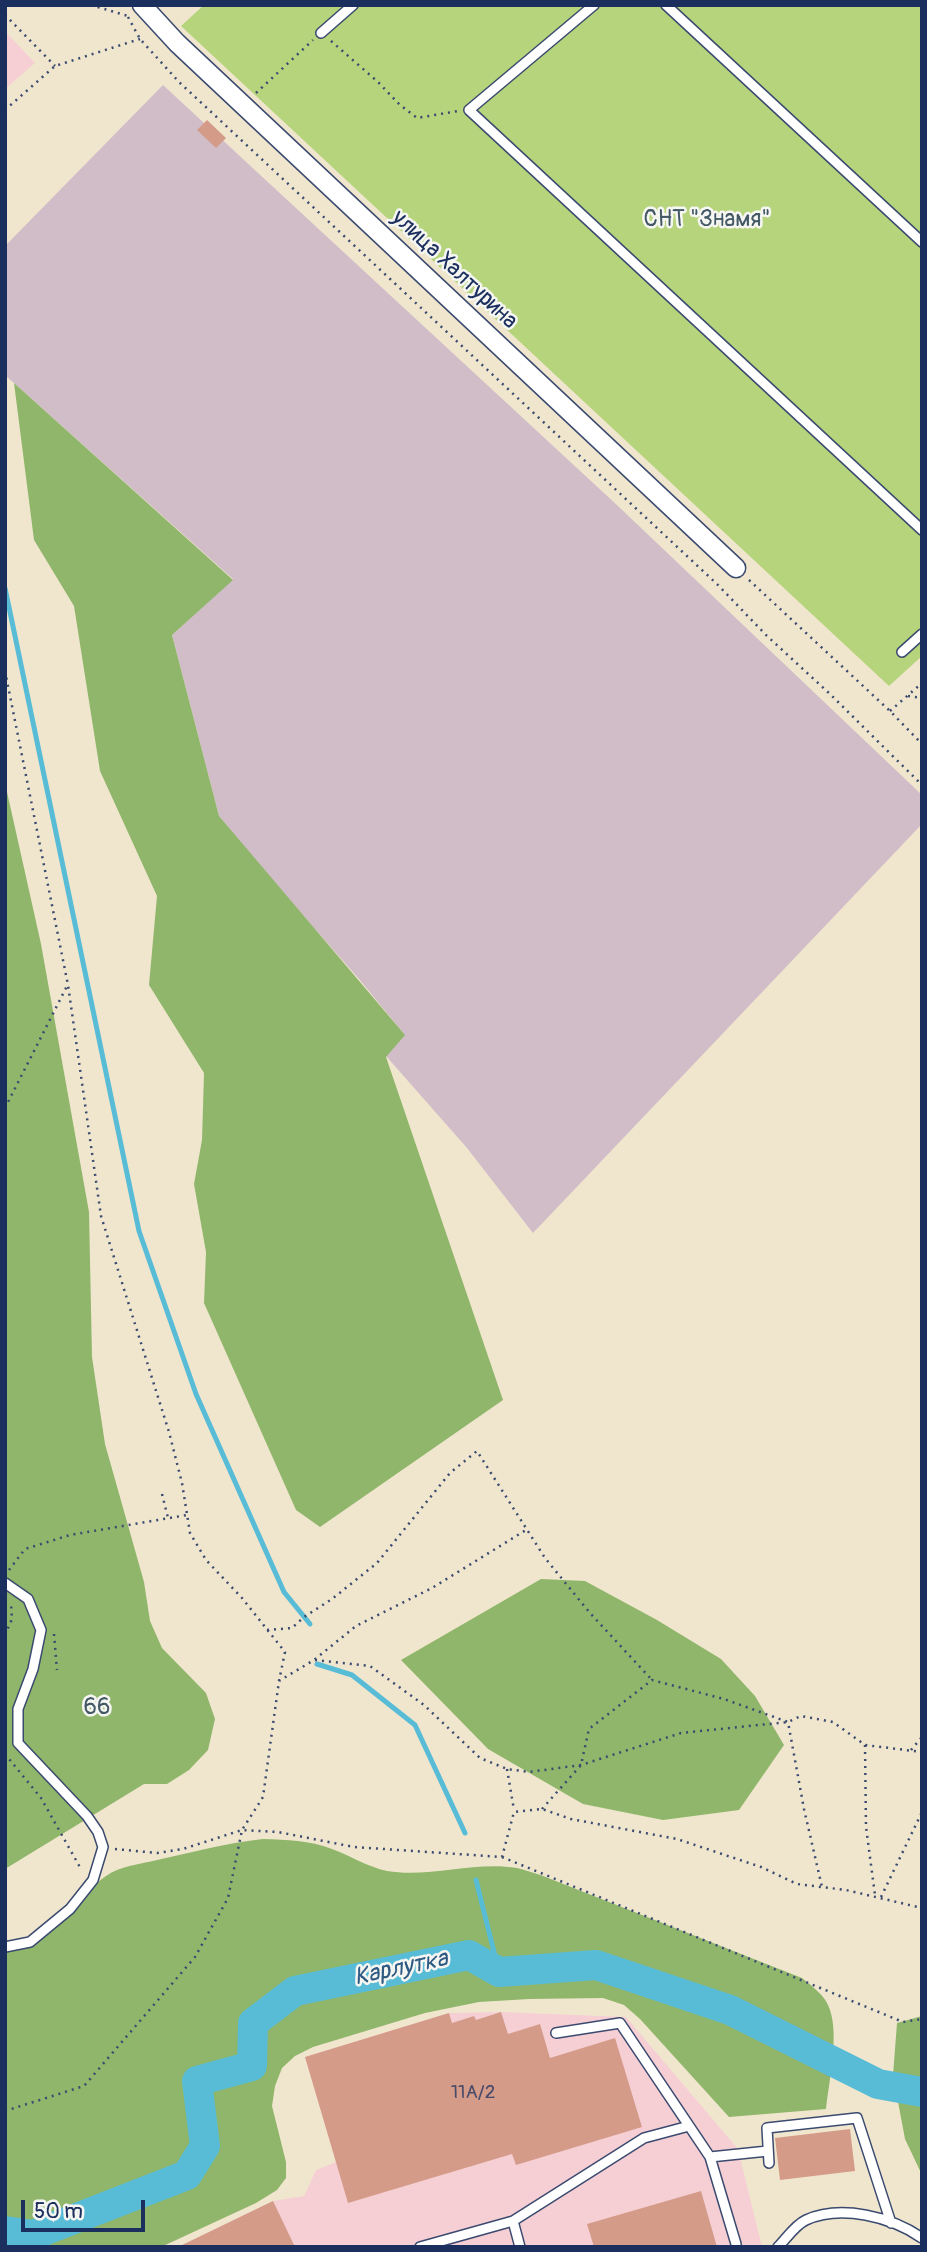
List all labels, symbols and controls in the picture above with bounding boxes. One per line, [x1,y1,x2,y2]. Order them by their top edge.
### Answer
street label: улица Халтурина [385,205,523,335]
park label: СНТ "Знамя" [643,206,771,234]
park label: 66 [84,1694,110,1722]
water label: Карлутка [352,1945,450,1993]
house number: 11А/2 [451,2082,495,2104]
scale bar [24,2186,149,2230]
text: 50 m [34,2198,83,2225]

